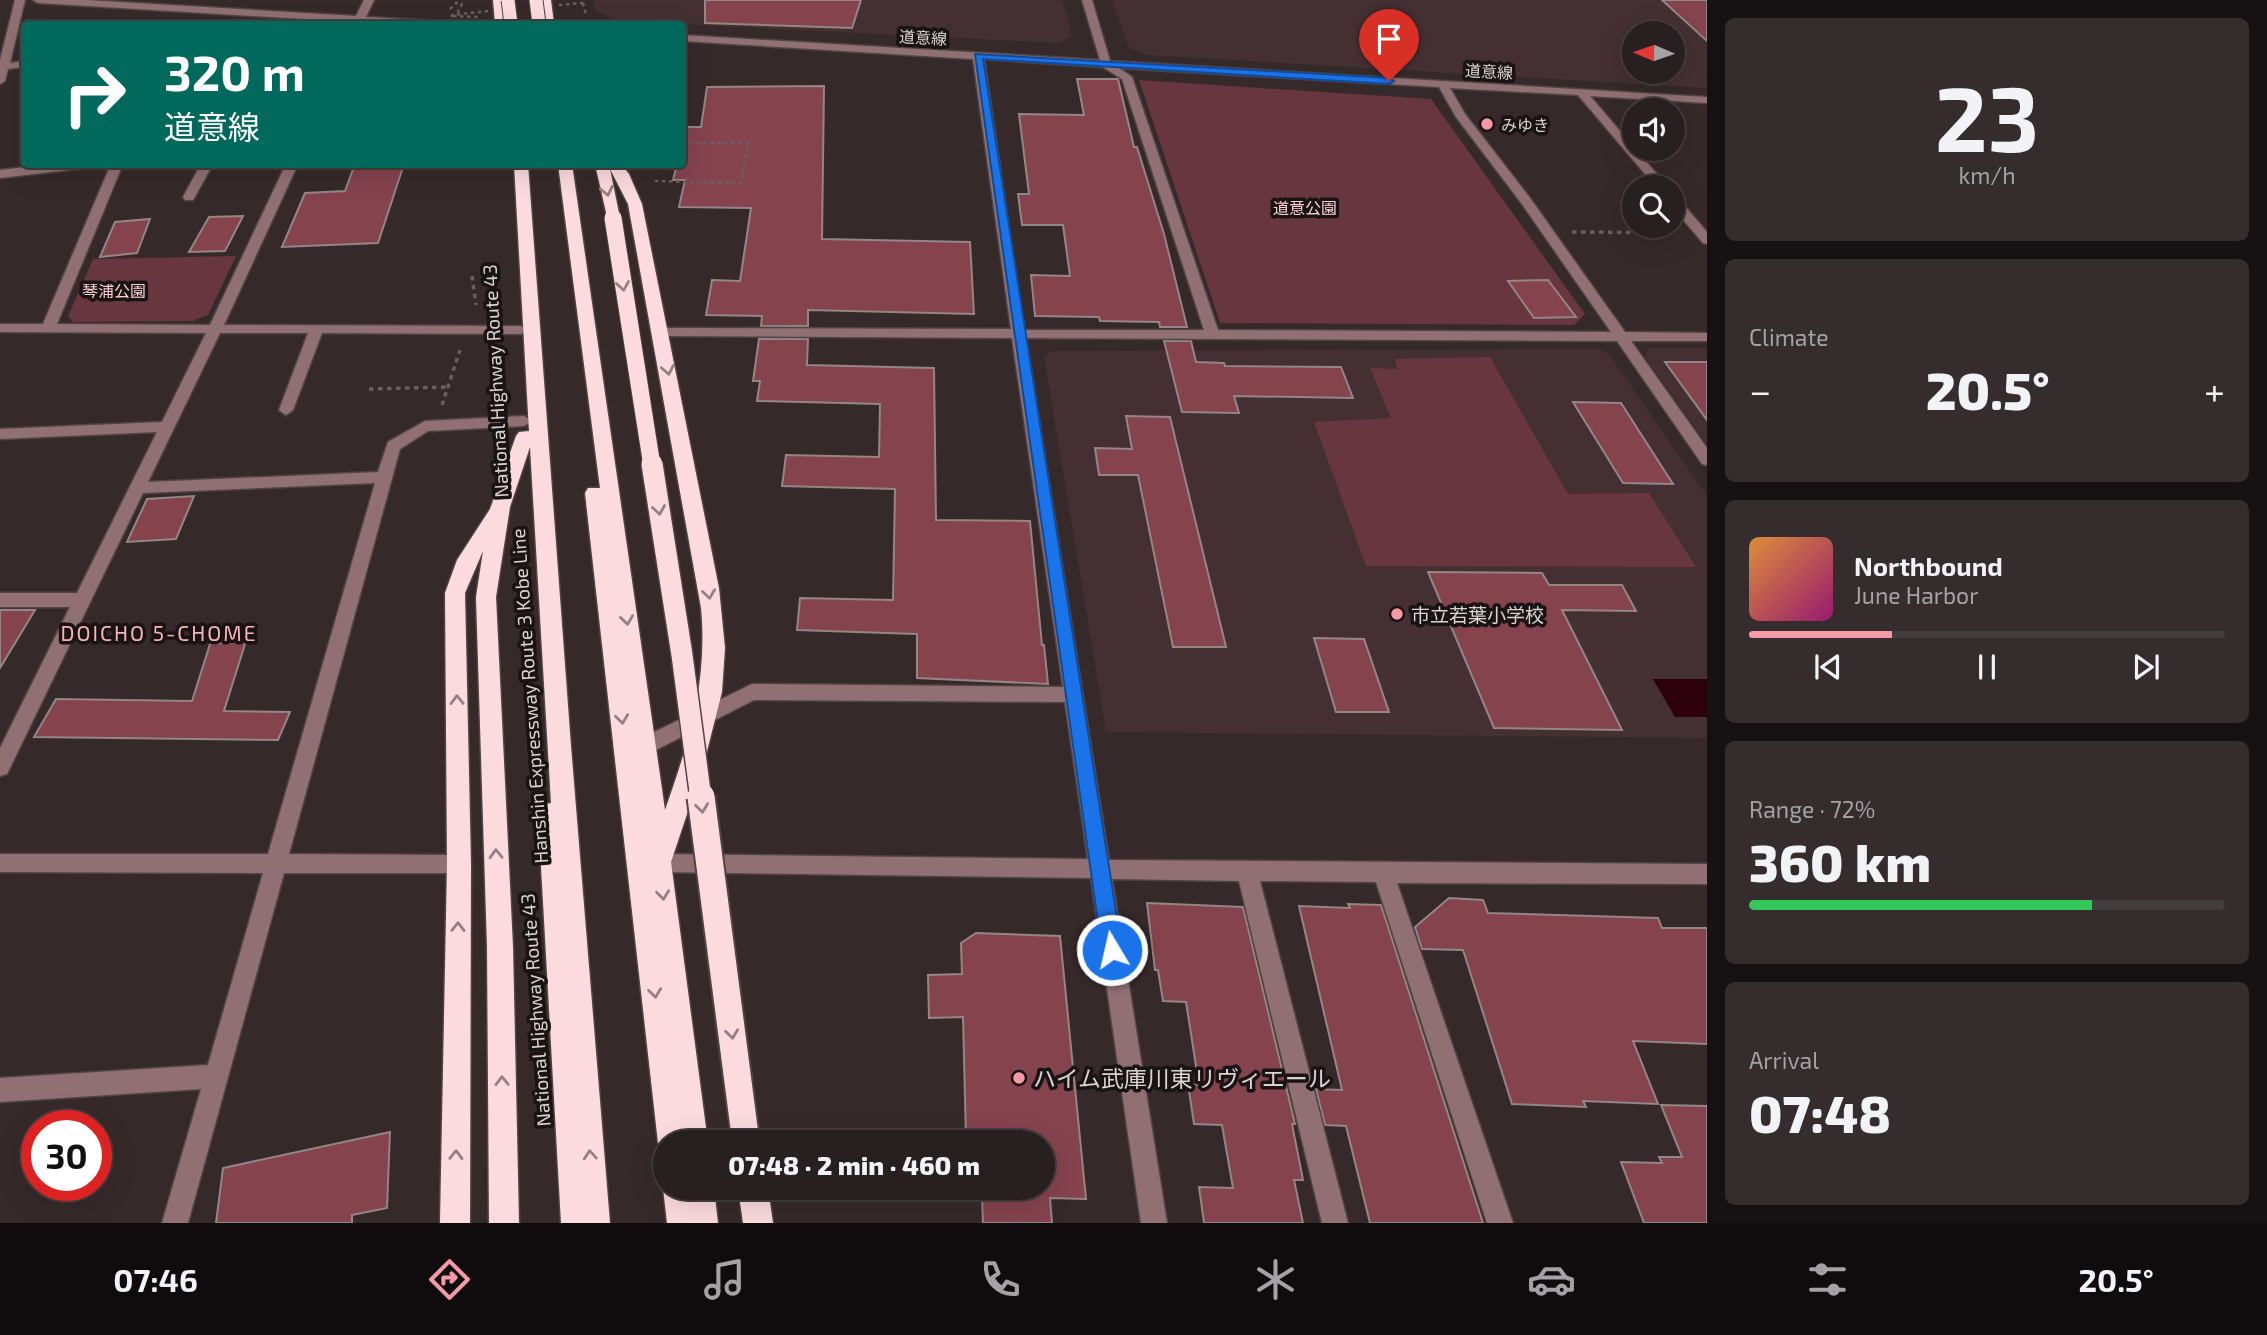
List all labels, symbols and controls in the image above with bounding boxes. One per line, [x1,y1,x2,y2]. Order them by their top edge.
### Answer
pin [1359,9,1419,81]
icon: arrive [1370,20,1408,58]
north arrow [1622,21,1685,84]
map controls [1622,21,1685,238]
street label: 道意線 [899,26,947,48]
text: 320 m [164,42,305,101]
icon: right [49,49,140,140]
street label: 道意線 [1465,60,1513,82]
text: 23 [1935,61,2039,170]
button: sound [1622,98,1685,161]
text: 道意線 [164,107,260,145]
place label: みゆき [1501,115,1549,134]
marker: みゆき [1479,116,1495,132]
text: km/h [1958,161,2016,189]
button: search [1622,175,1685,238]
one-way arrow [599,185,614,197]
park label: 道意公園 [1273,198,1337,217]
street label: National Highway Route 43 [477,264,513,498]
one-way arrow [615,280,630,292]
park label: 琴浦公園 [82,281,146,300]
text: Climate [1749,323,1829,351]
text: 20.5° [1926,358,2050,420]
one-way arrow [660,364,675,376]
text: − [1749,367,1771,413]
text: + [2204,367,2225,413]
one-way arrow [651,504,666,516]
street label: Hanshin Expressway Route 3 Kobe Line [506,528,552,864]
text: Northbound [1854,550,2003,581]
text: June Harbor [1854,581,1978,609]
one-way arrow [702,588,717,600]
place label: 市立若葉小学校 [1411,603,1544,626]
marker: 市立若葉小学校 [1389,606,1405,622]
one-way arrow [620,615,635,626]
district label: DOICHO 5-CHOME [60,620,258,645]
icon: previous [1809,648,1847,686]
icon: pause [1968,648,2006,686]
icon: next [2127,648,2165,686]
one-way arrow [449,694,465,705]
one-way arrow [615,713,630,725]
text: Range · 72% [1749,795,1875,823]
one-way arrow [695,802,710,814]
text: 360 km [1749,830,1931,892]
one-way arrow [488,848,503,859]
one-way arrow [655,889,670,900]
street label: National Highway Route 43 [515,893,555,1127]
position arrow [1075,913,1149,987]
one-way arrow [450,922,466,932]
one-way arrow [647,988,662,999]
one-way arrow [724,1028,739,1040]
text: Arrival [1749,1046,1819,1074]
place label: ハイム武庫川東リヴィエール [1033,1064,1331,1092]
marker: ハイム武庫川東リヴィエール [1011,1070,1027,1086]
one-way arrow [494,1076,510,1086]
text: 07:48 [1749,1081,1891,1143]
speed limit sign: 30 [21,1110,112,1201]
one-way arrow [448,1149,464,1160]
one-way arrow [583,1149,598,1160]
text: 07:48 · 2 min · 460 m [728,1149,980,1180]
icon: directions [425,1255,474,1304]
icon: music [700,1255,749,1304]
icon: phone [976,1255,1025,1304]
icon: climate [1251,1255,1300,1304]
icon: car [1527,1255,1576,1304]
icon: filters [1803,1255,1852,1304]
text: 07:46 [113,1260,198,1298]
text: 20.5° [2078,1260,2154,1298]

